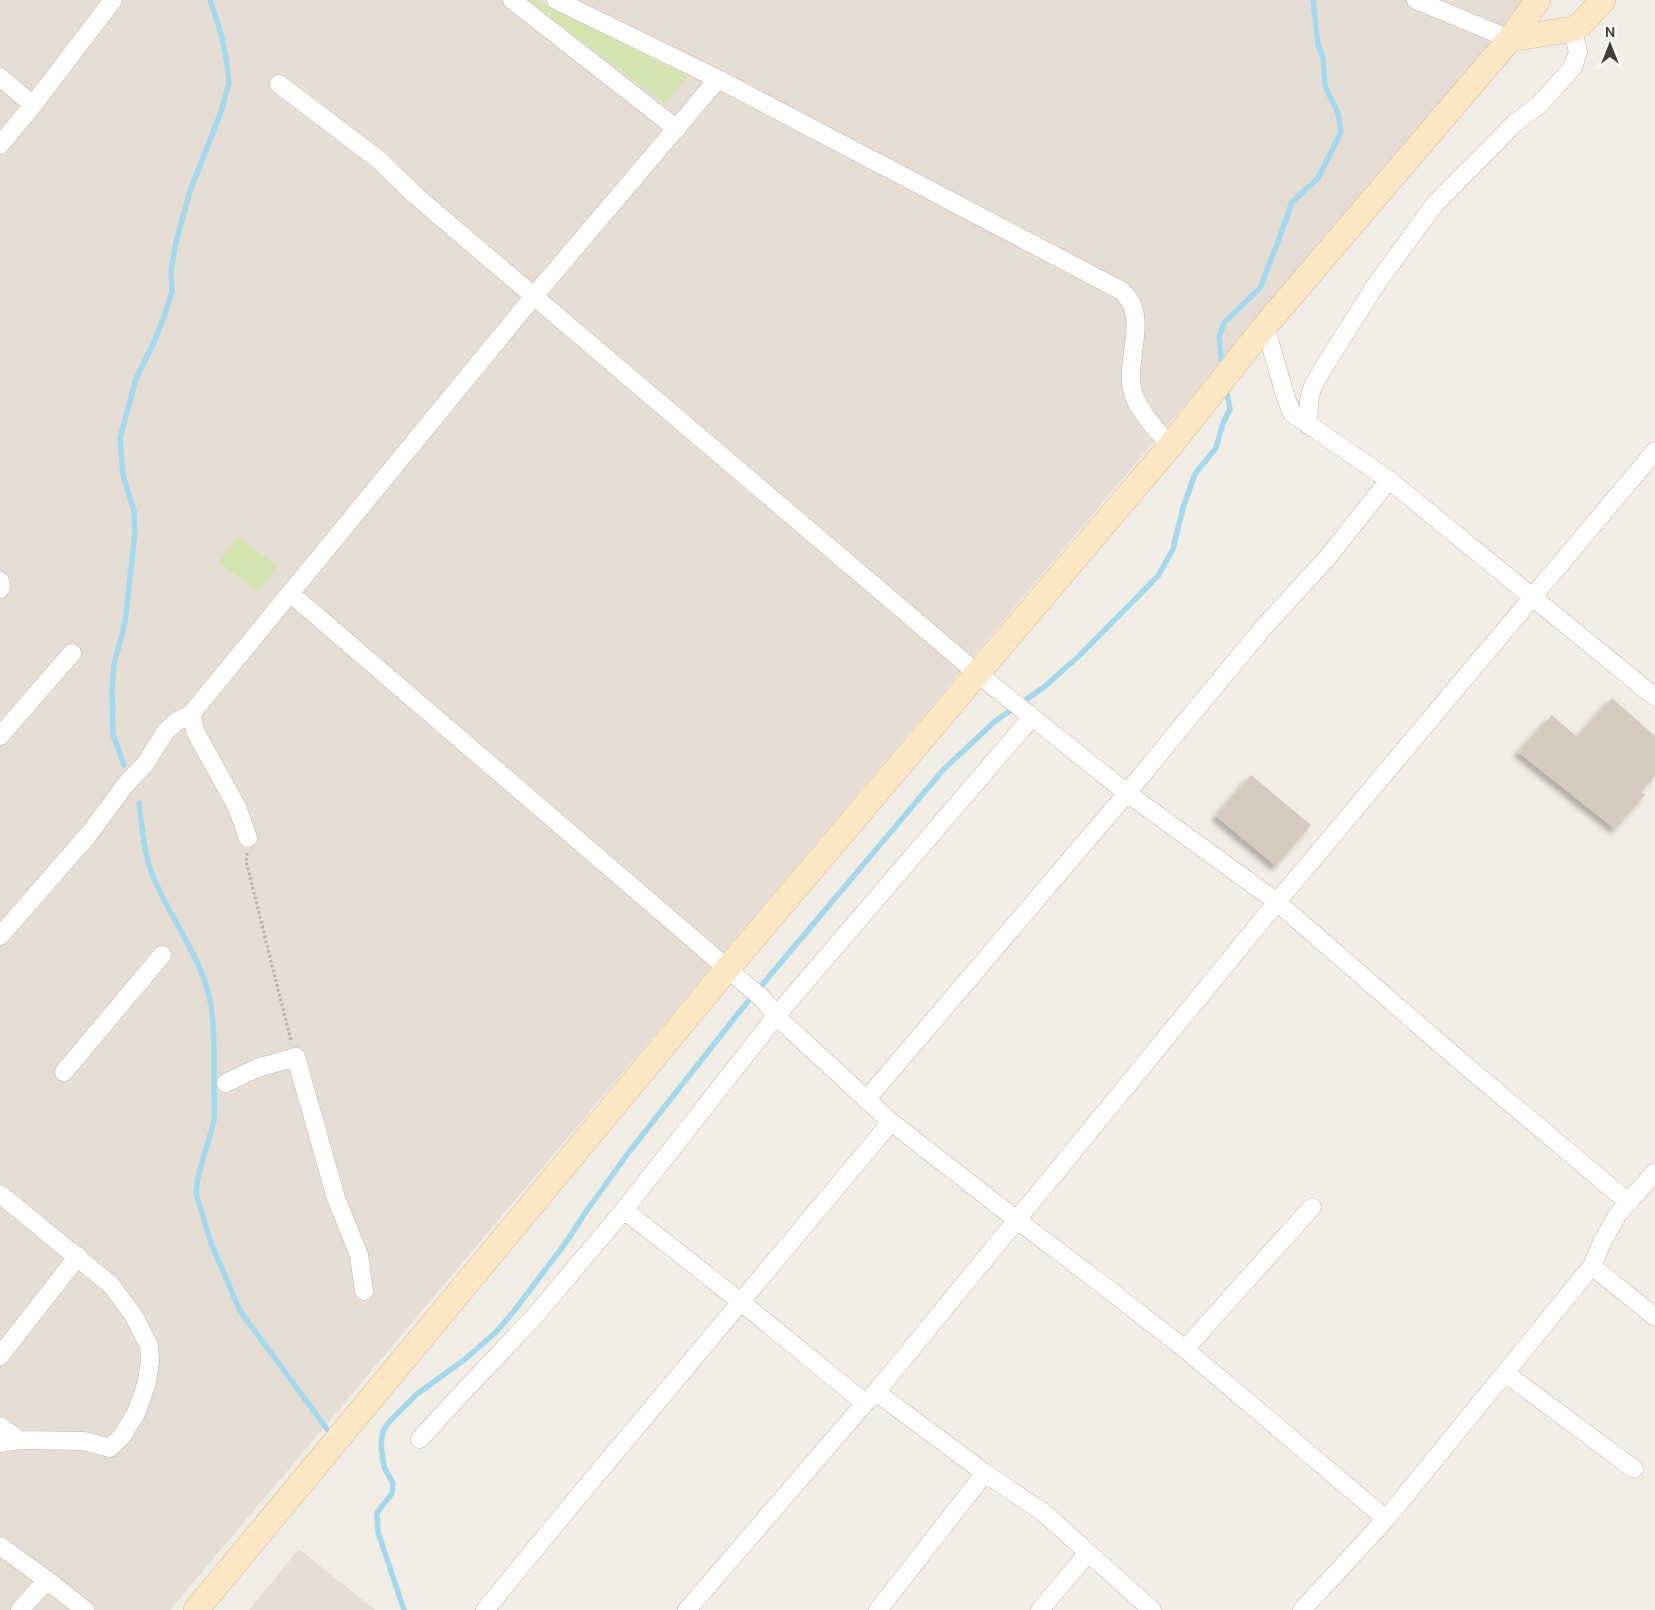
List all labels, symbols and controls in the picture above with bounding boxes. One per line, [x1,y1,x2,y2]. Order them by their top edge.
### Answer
north arrow [1585,20,1635,70]
text: N [1605,23,1615,41]

